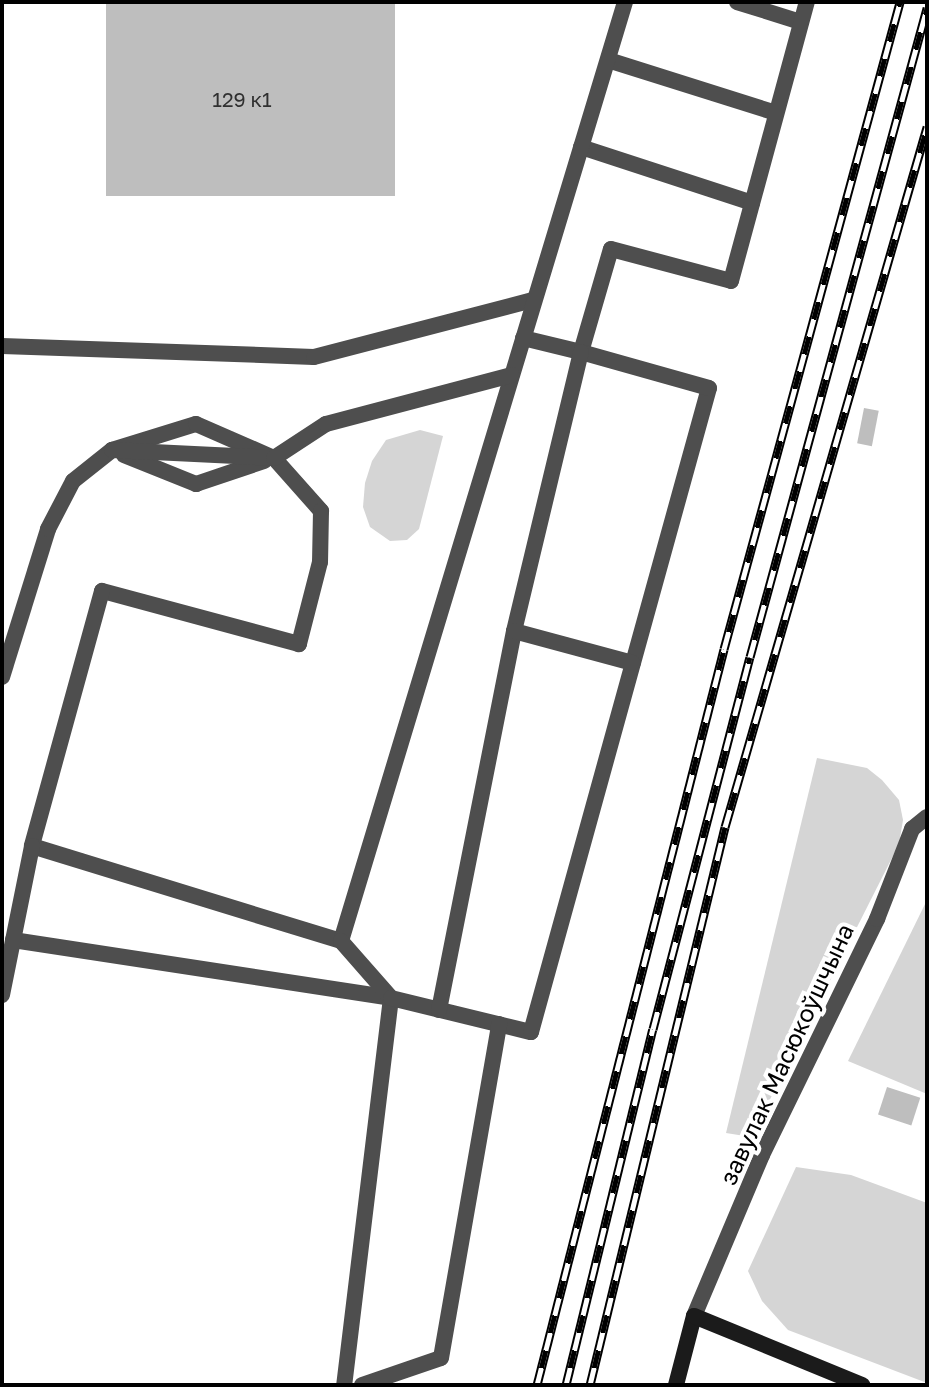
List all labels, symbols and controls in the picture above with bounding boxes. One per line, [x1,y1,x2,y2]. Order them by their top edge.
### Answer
house number: 129 к1 [212,87,272,111]
street label: завулак Масюкоўшчына [713,919,859,1189]

